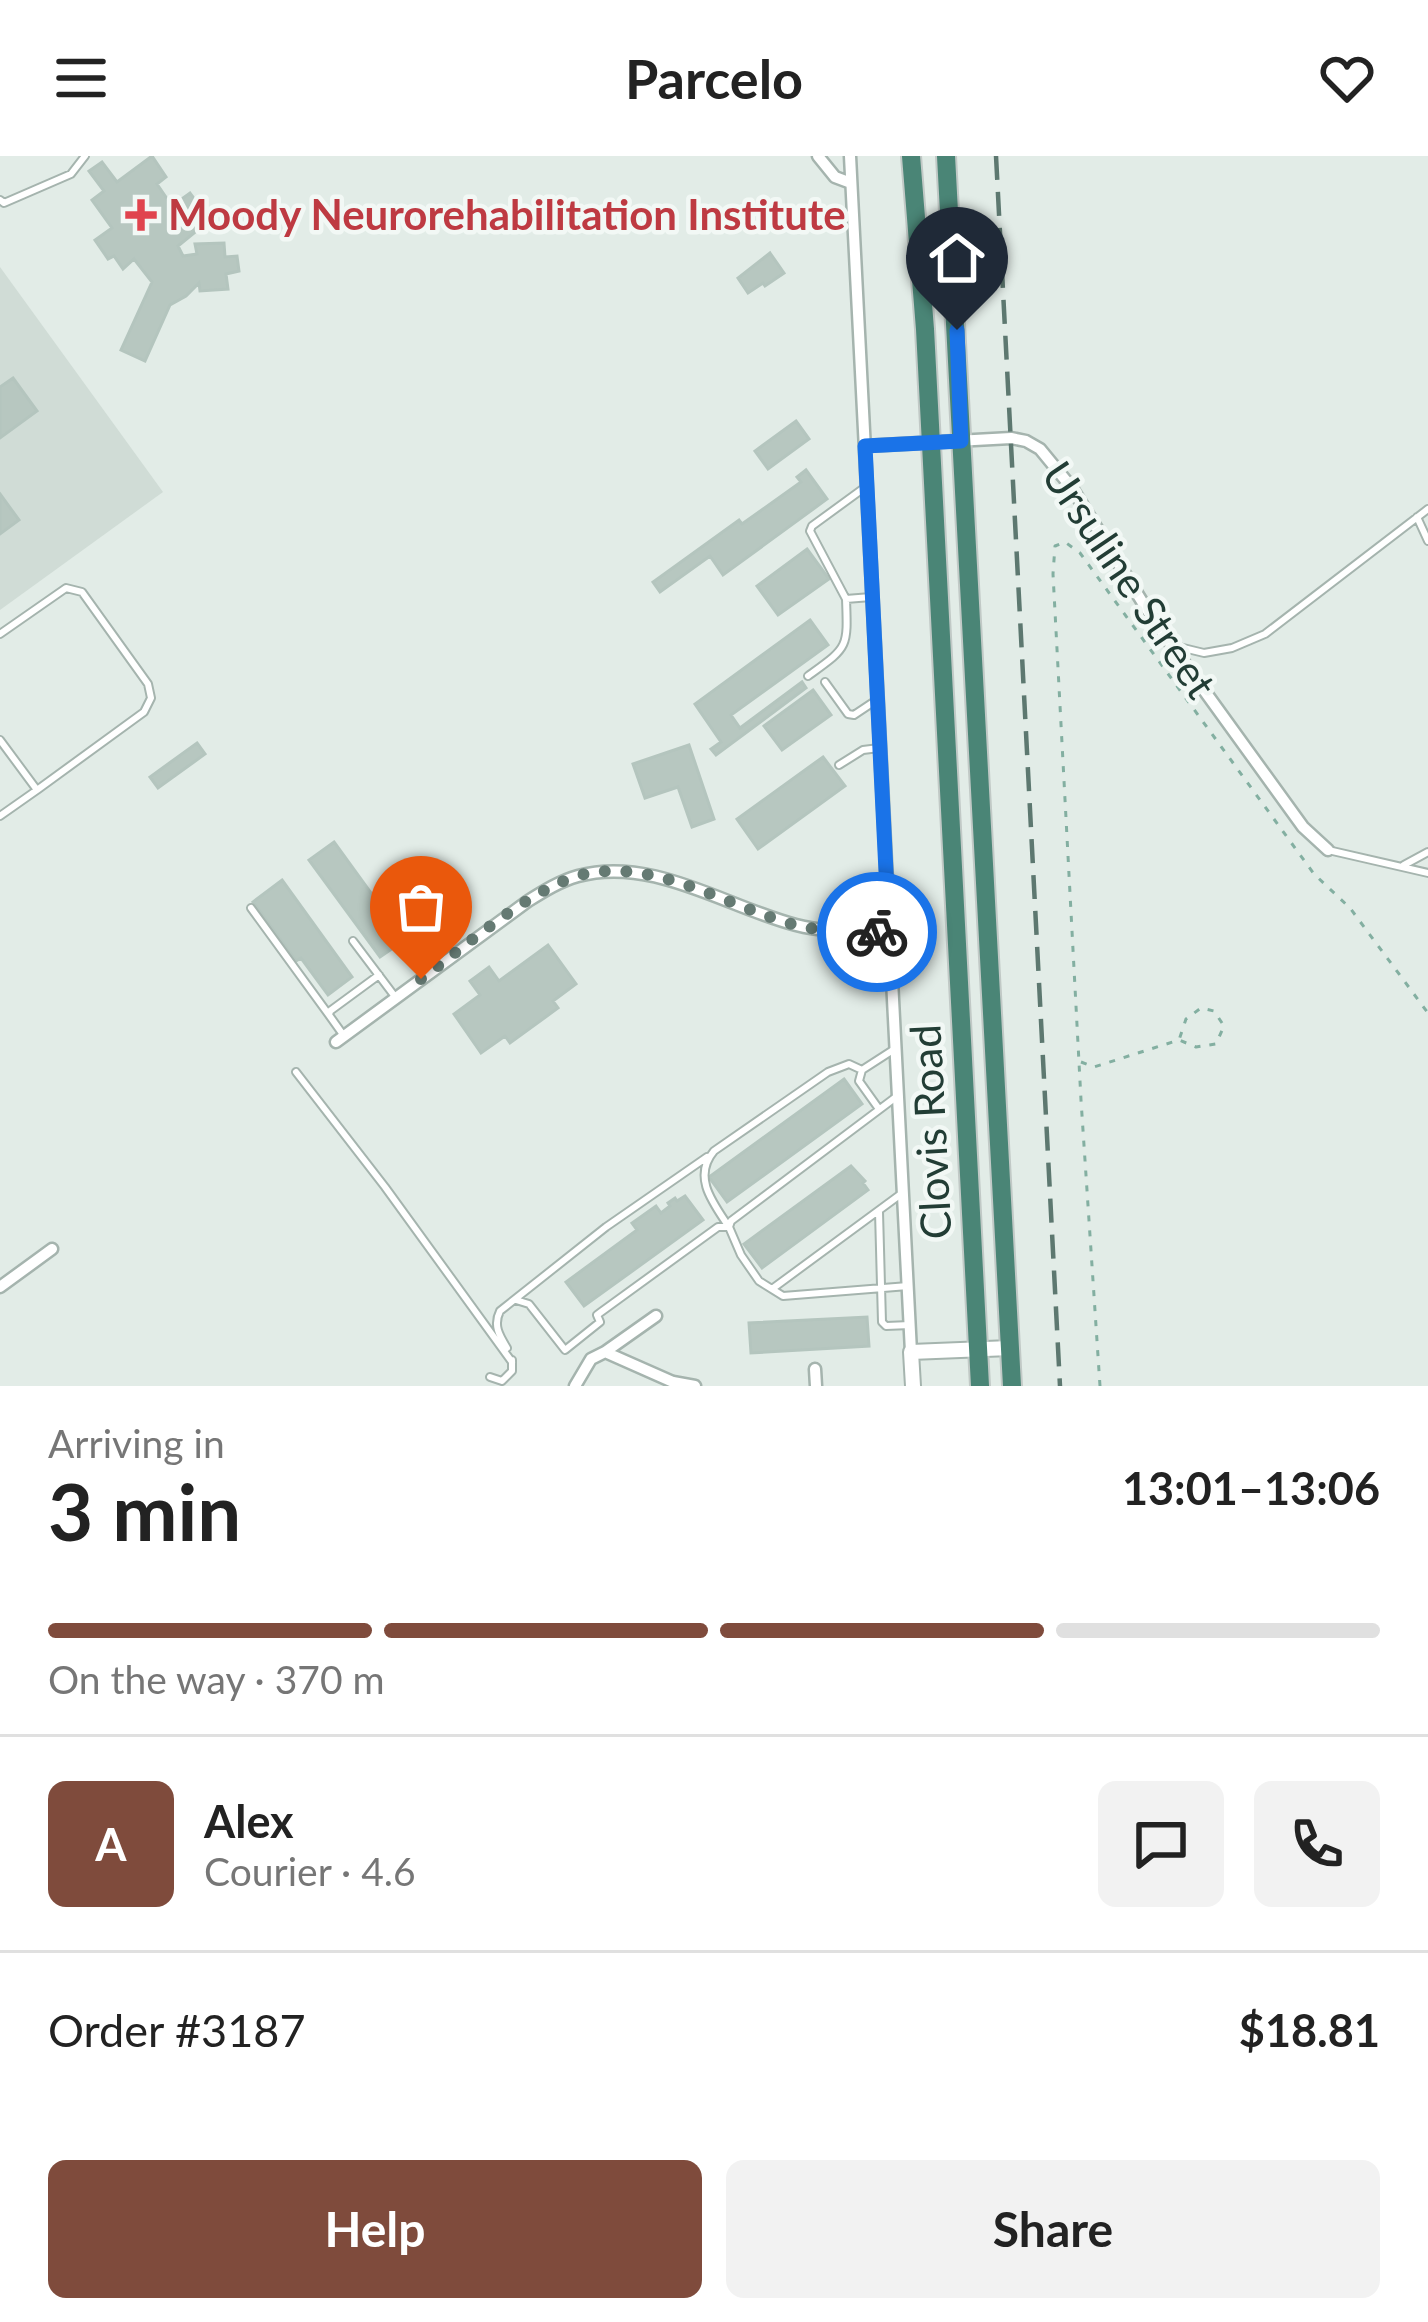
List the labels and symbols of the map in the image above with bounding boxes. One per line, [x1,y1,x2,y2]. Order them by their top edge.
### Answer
place label: Moody Neurorehabilitation Institute [168,189,846,239]
marker: Moody Neurorehabilitation Institute [125,199,157,231]
pin [906,207,1008,330]
street label: Ursuline Street [1033,452,1227,707]
pin [370,856,472,979]
courier [817,872,937,992]
street label: Clovis Road [899,1023,961,1241]

